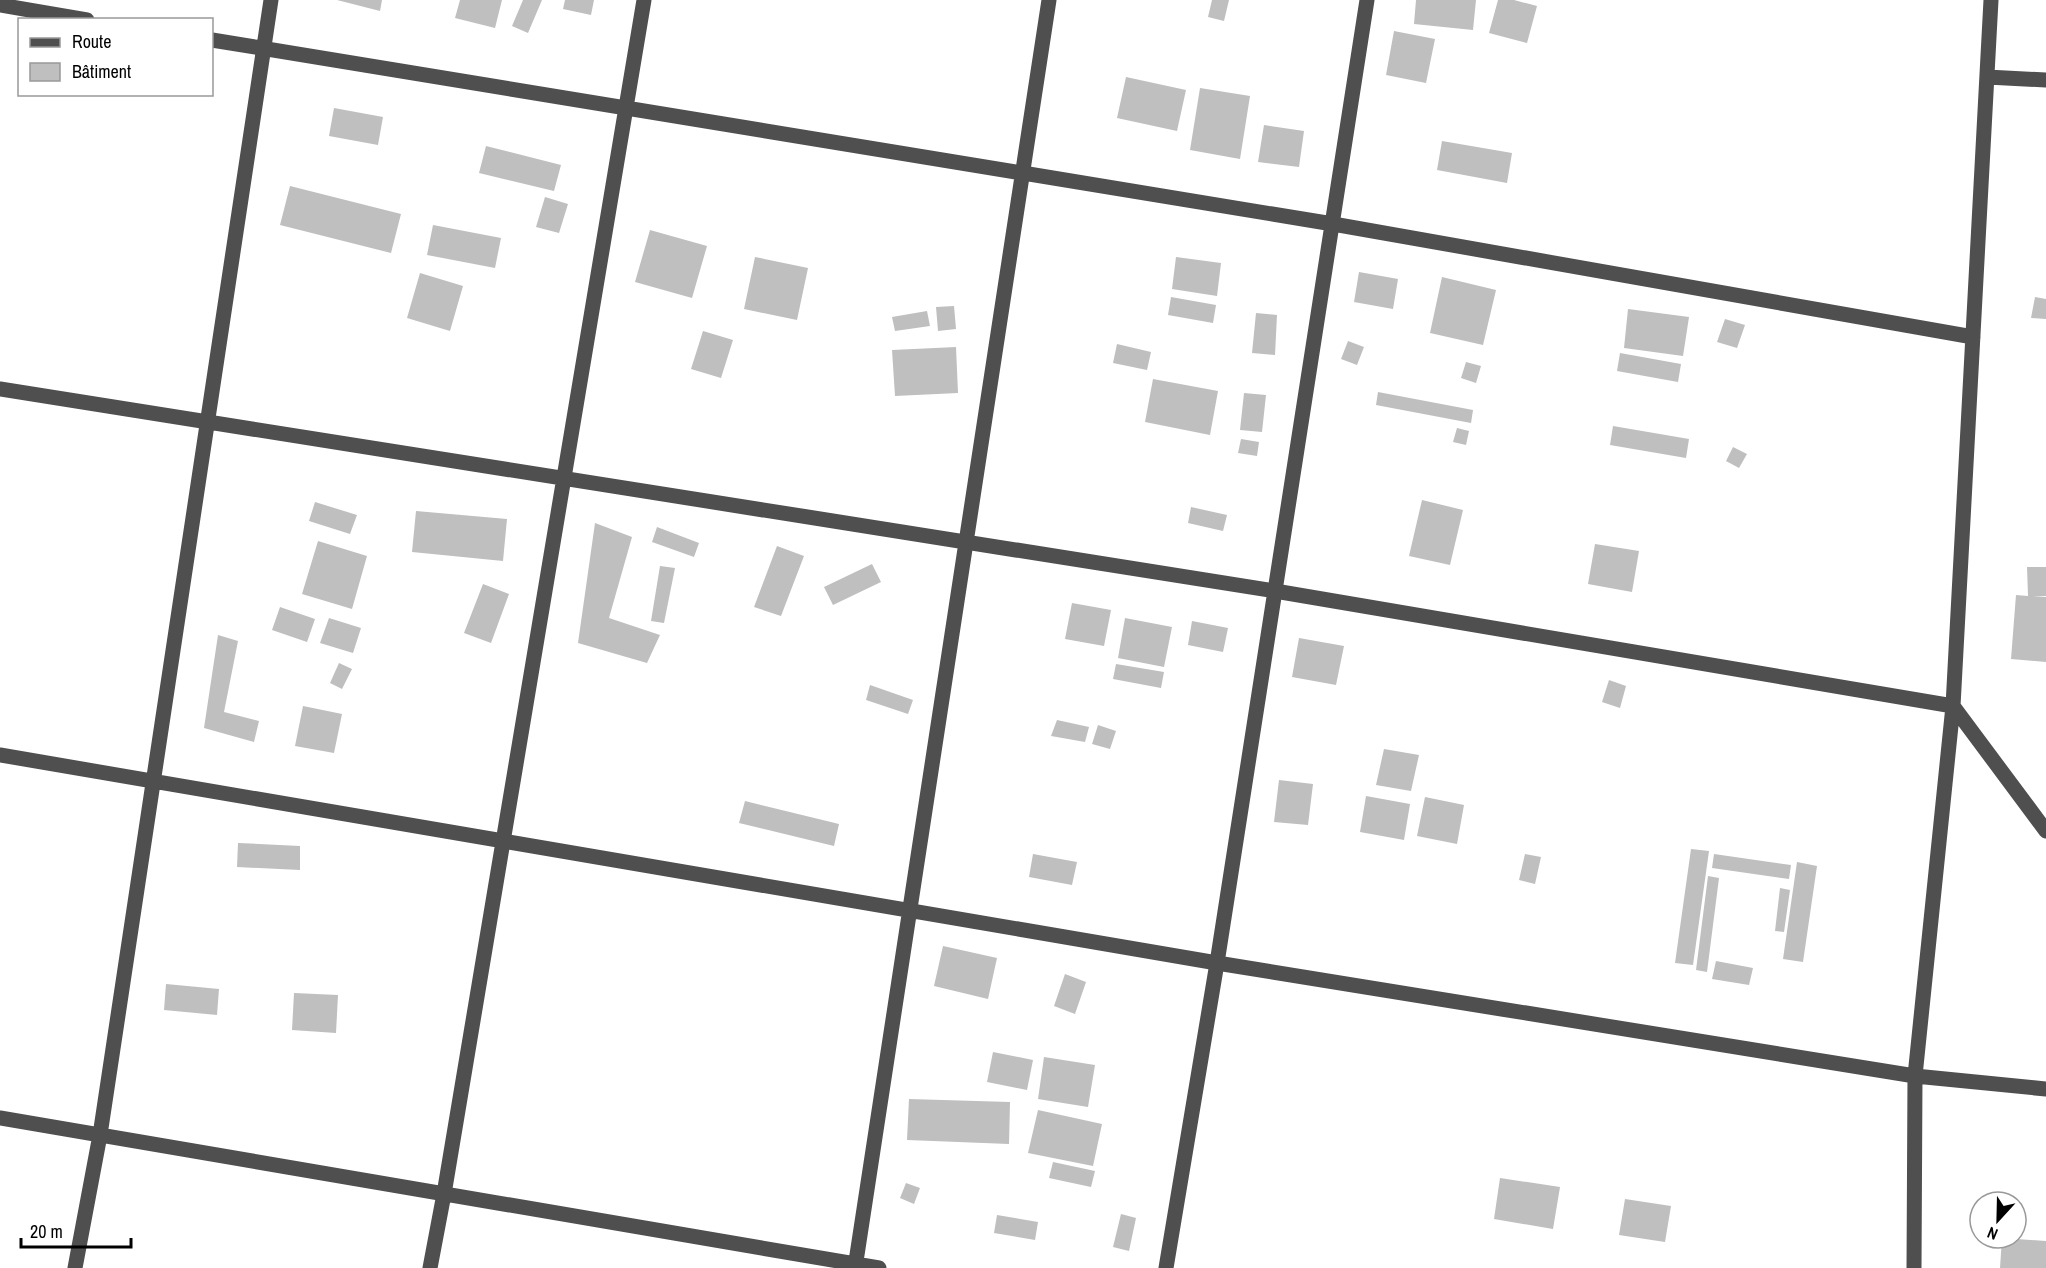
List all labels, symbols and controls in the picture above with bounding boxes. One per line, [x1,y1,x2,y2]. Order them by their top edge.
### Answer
legend [18,18,213,96]
text: Route [72,29,111,54]
text: Bâtiment [72,59,131,84]
north arrow [1968,1190,2028,1250]
scale bar [21,1211,130,1249]
text: 20 m [30,1219,63,1244]
text: N [1984,1222,2001,1246]

